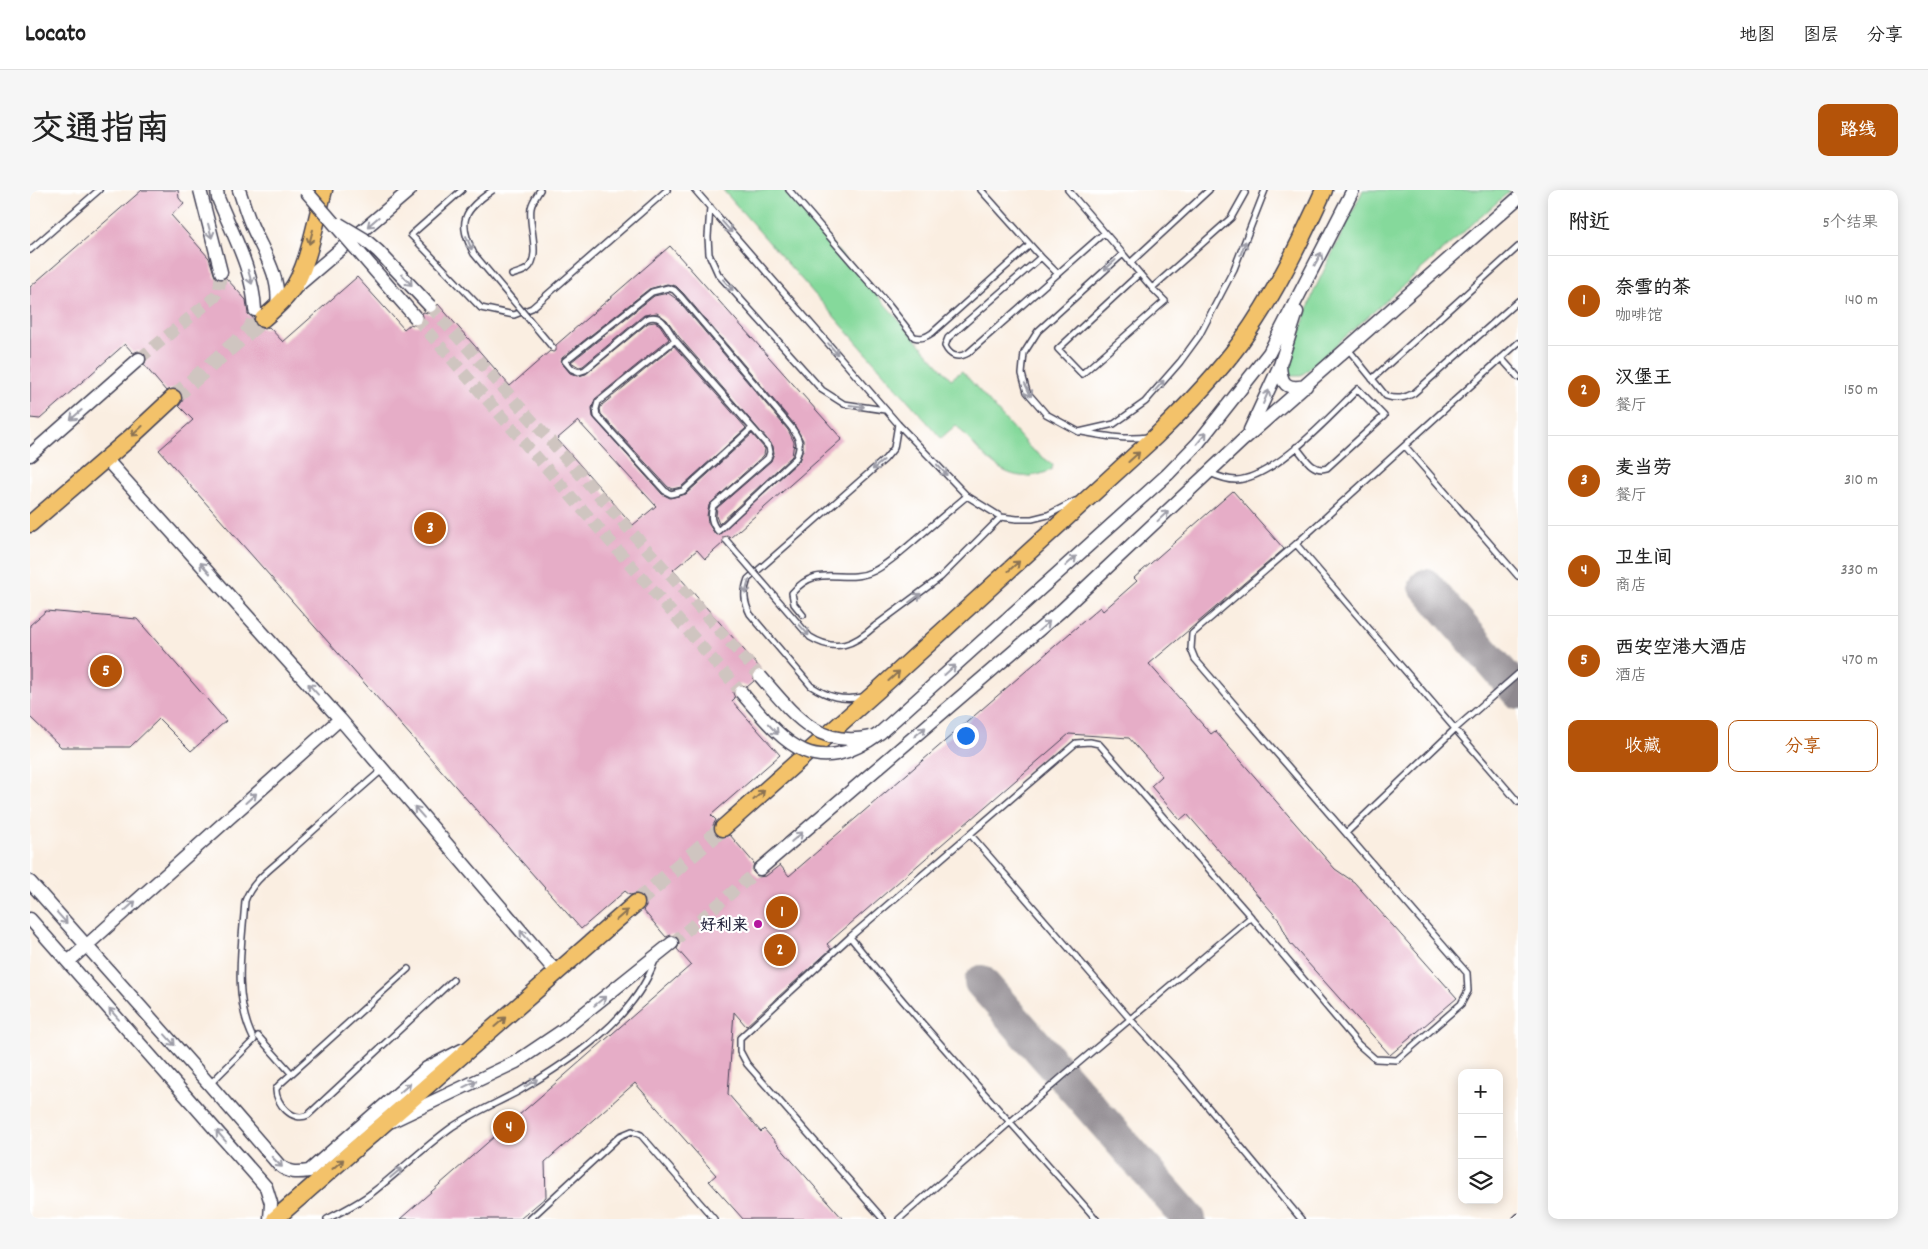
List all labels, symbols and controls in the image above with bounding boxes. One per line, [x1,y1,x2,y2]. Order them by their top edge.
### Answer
text: Locato [25,18,86,52]
text: 地图 [1739,24,1775,49]
text: 图层 [1803,24,1839,49]
text: 分享 [1867,24,1903,49]
button: 路线 [1818,104,1898,156]
text: 交通指南 [30,107,170,157]
text: 附近 [1568,209,1610,239]
text: 5个结果 [1823,212,1878,235]
one-way arrow [367,216,380,227]
one-way arrow [721,220,733,233]
one-way arrow [205,223,215,239]
one-way arrow [306,229,315,245]
one-way arrow [465,235,475,250]
one-way arrow [1239,241,1248,256]
one-way arrow [1313,251,1323,266]
one-way arrow [1104,260,1117,271]
one-way arrow [246,269,255,285]
one-way arrow [401,274,412,287]
text: 奈雪的茶 [1615,276,1691,303]
one-way arrow [722,279,734,292]
text: 1 [1582,289,1586,312]
text: 140 m [1844,289,1878,312]
text: 咖啡馆 [1615,305,1663,328]
one-way arrow [828,343,839,356]
text: 汉堡王 [1615,366,1672,393]
one-way arrow [1153,379,1165,392]
text: 2 [1581,379,1588,402]
text: 150 m [1844,379,1878,402]
one-way arrow [1023,383,1033,398]
one-way arrow [1262,390,1272,405]
text: 餐厅 [1615,395,1647,418]
one-way arrow [849,401,865,411]
one-way arrow [69,409,82,420]
one-way arrow [131,426,144,437]
one-way arrow [1196,432,1207,445]
one-way arrow [1127,451,1140,463]
text: 麦当劳 [1615,456,1672,483]
one-way arrow [871,460,884,471]
one-way arrow [936,464,948,477]
text: 3 [1580,469,1588,492]
text: 310 m [1844,469,1878,492]
text: 餐厅 [1615,485,1647,508]
pin: 3 [414,509,446,547]
one-way arrow [1157,510,1169,522]
text: 卫生间 [1615,546,1672,573]
one-way arrow [1065,555,1078,567]
text: 4 [1581,559,1587,582]
text: 330 m [1840,559,1878,582]
one-way arrow [1007,560,1020,572]
one-way arrow [199,561,211,574]
text: 商店 [1615,575,1647,598]
one-way arrow [741,578,751,594]
one-way arrow [908,592,921,603]
one-way arrow [1037,620,1050,632]
one-way arrow [799,623,810,636]
text: 西安空港大酒店 [1615,636,1748,663]
text: 5 [1580,649,1588,672]
text: 470 m [1842,649,1878,672]
pin: 5 [90,652,122,690]
one-way arrow [944,664,957,676]
text: 酒店 [1615,665,1647,688]
one-way arrow [887,670,900,682]
one-way arrow [307,683,319,696]
button: 收藏 [1568,720,1718,772]
button: 分享 [1728,720,1878,772]
one-way arrow [767,723,779,735]
your location [953,723,979,749]
one-way arrow [914,726,927,738]
one-way arrow [753,790,766,801]
one-way arrow [245,792,258,804]
one-way arrow [413,806,425,819]
one-way arrow [790,832,803,843]
pin: 1 [766,893,798,931]
one-way arrow [124,900,137,912]
one-way arrow [615,910,628,921]
one-way arrow [57,912,68,925]
place label: 好利来 [700,915,748,938]
marker: 好利来 [752,918,764,930]
one-way arrow [519,929,531,942]
pin: 2 [764,931,796,969]
one-way arrow [593,995,606,1006]
one-way arrow [108,1007,119,1020]
one-way arrow [493,1017,506,1028]
one-way arrow [164,1033,176,1046]
map controls [1458,1069,1503,1204]
button: + [1458,1069,1503,1114]
one-way arrow [523,1078,537,1088]
one-way arrow [462,1079,477,1088]
one-way arrow [398,1082,411,1094]
pin: 4 [493,1108,525,1146]
button: − [1458,1114,1503,1159]
one-way arrow [215,1129,227,1142]
one-way arrow [271,1156,283,1168]
one-way arrow [331,1158,344,1170]
button: layers [1458,1159,1503,1204]
one-way arrow [389,1167,402,1178]

